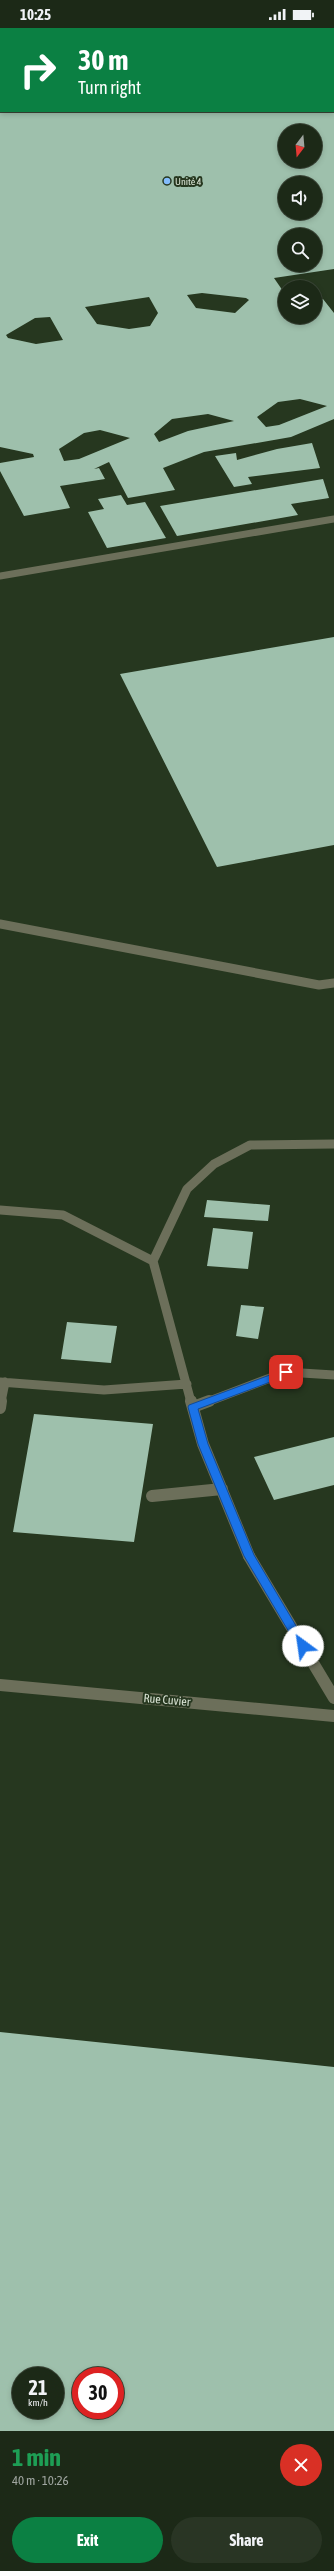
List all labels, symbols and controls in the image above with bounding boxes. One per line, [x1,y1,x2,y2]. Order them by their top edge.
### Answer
text: 10:25 [20,6,51,23]
icon: right [12,44,64,96]
text: 30 m [78,44,128,76]
text: Turn right [78,77,141,98]
north arrow [278,124,322,168]
map controls [278,124,322,324]
marker: Unité 4 [162,176,172,186]
place label: Unité 4 [175,176,202,187]
button: sound [278,176,322,220]
button: search [278,228,322,272]
button: layers [278,280,322,324]
pin [269,1355,303,1389]
icon: arrive [275,1361,297,1383]
position arrow [282,1625,324,1667]
street label: Rue Cuvier [143,1691,191,1709]
speed limit sign: 30 [72,2367,124,2419]
text: 21 [29,2376,47,2399]
text: km/h [28,2397,48,2408]
text: 1 min [12,2444,61,2471]
button: close [280,2444,322,2486]
text: 40 m · 10:26 [12,2473,69,2488]
button: Exit [12,2517,163,2563]
button: Share [171,2517,322,2563]

